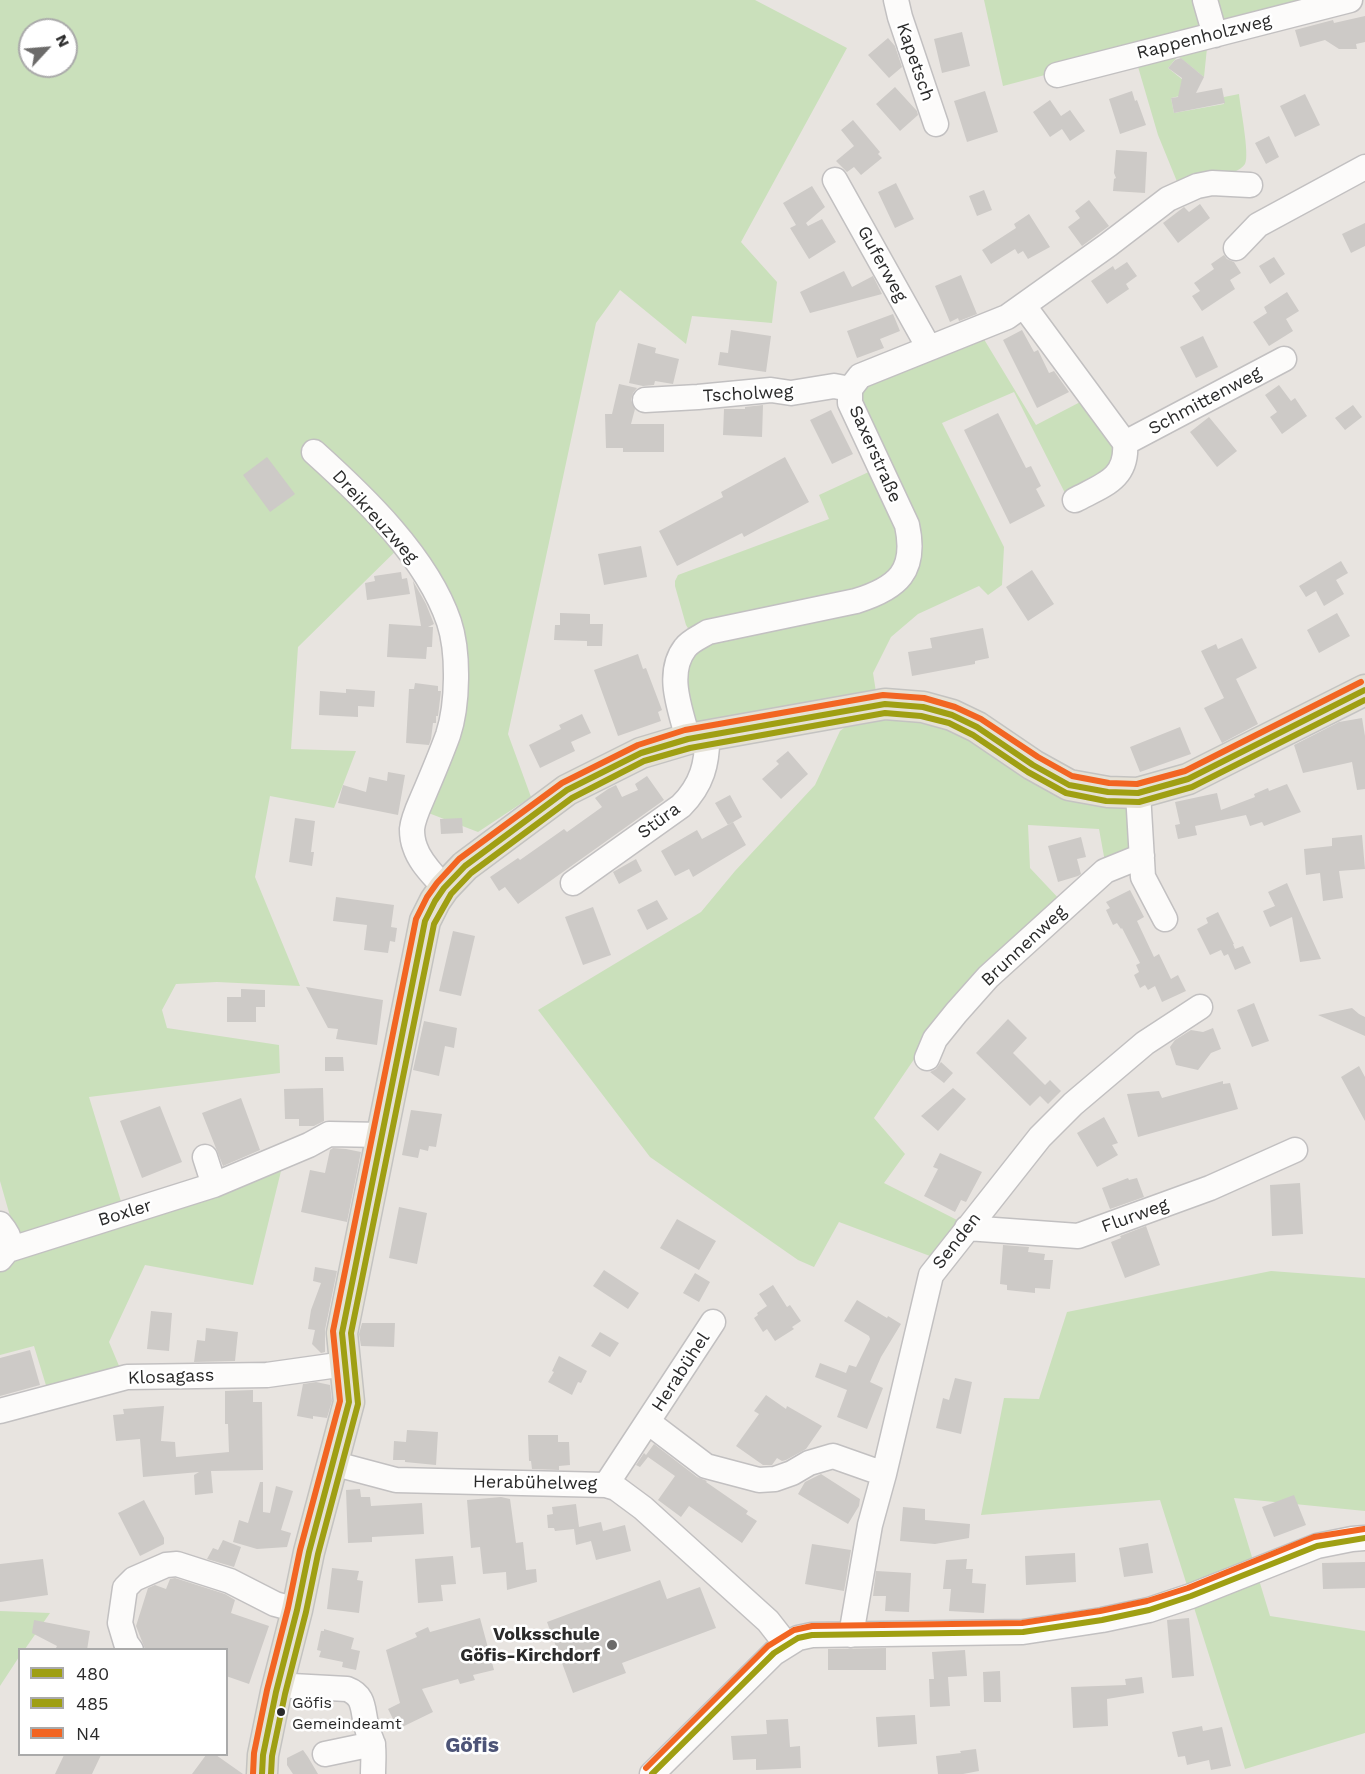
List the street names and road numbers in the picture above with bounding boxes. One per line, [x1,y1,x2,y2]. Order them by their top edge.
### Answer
street label: Rappenholzweg [1134,10,1274,64]
street label: Kapetsch [892,20,938,104]
street label: Guferweg [852,222,912,306]
street label: Schmittenweg [1145,362,1265,440]
street label: Tscholweg [702,381,794,407]
street label: Saxerstraße [844,402,906,506]
street label: Dreikreuzweg [327,466,423,568]
street label: Stüra [633,798,685,844]
street label: Brunnenweg [977,901,1071,991]
street label: Flurweg [1099,1194,1171,1238]
street label: Boxler [96,1195,154,1231]
street label: Senden [928,1208,986,1274]
street label: Herabühel [647,1328,715,1416]
street label: Klosagass [127,1365,215,1389]
street label: Herabühelweg [473,1471,597,1495]

